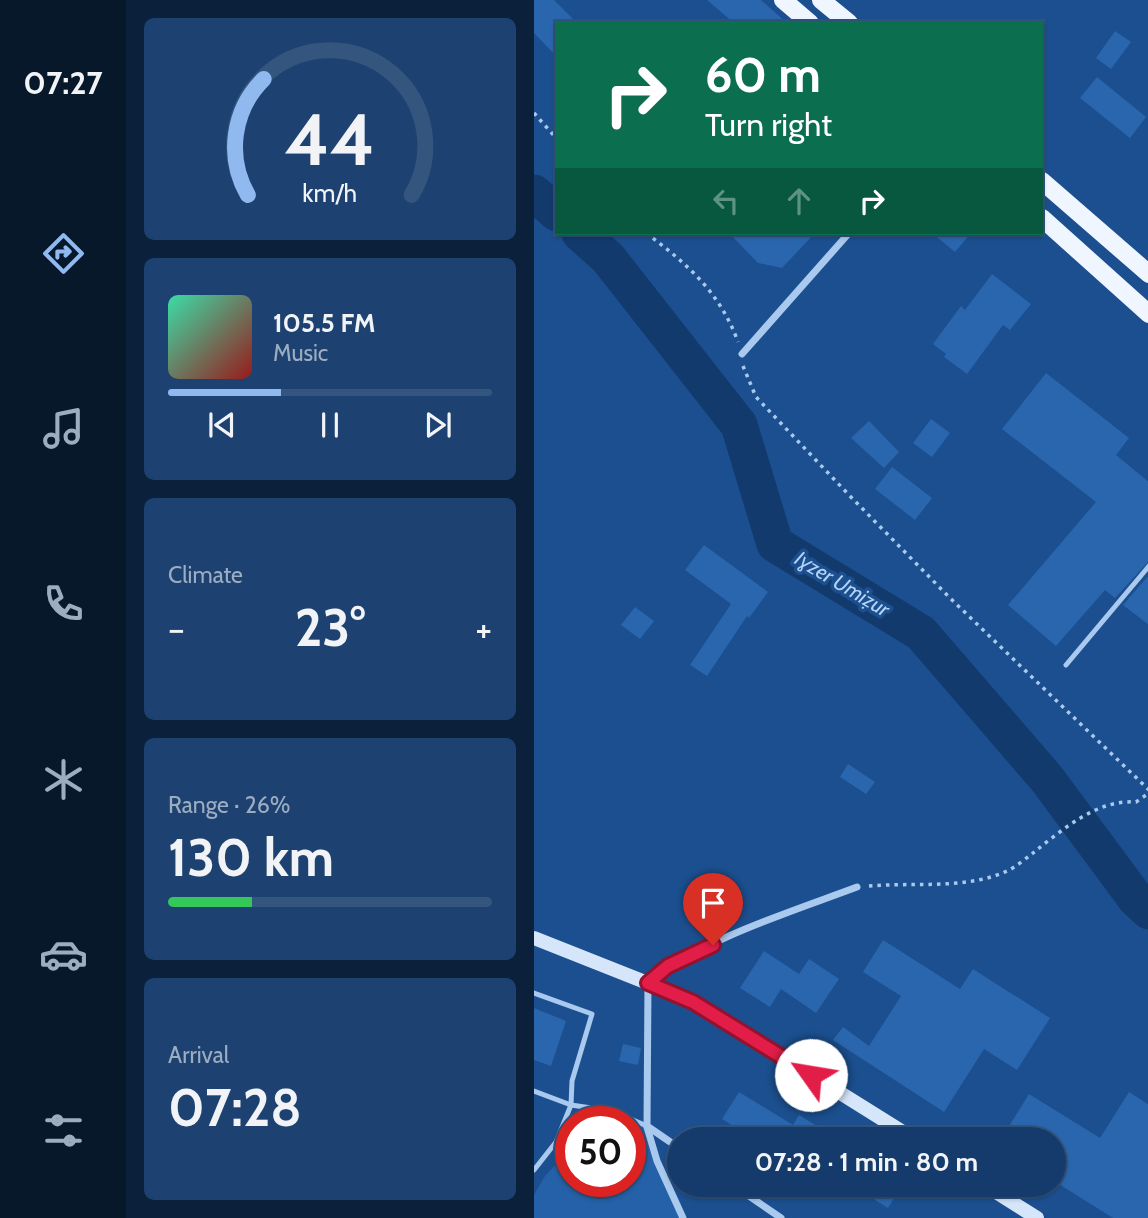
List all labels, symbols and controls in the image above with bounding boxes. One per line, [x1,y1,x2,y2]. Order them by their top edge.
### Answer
text: 60 m [705,45,821,104]
icon: right [590,49,681,140]
text: 07:27 [23,63,103,102]
text: 44 [285,95,375,183]
text: Turn right [705,105,832,144]
text: km/h [303,178,357,208]
icon: left [707,182,745,220]
icon: ahead [780,182,818,220]
icon: right [853,182,891,220]
icon: directions [39,229,88,278]
text: 105.5 FM [273,307,375,339]
text: Music [273,339,328,367]
icon: music [39,404,88,453]
icon: previous [203,406,241,444]
icon: pause [311,406,349,444]
icon: next [419,406,457,444]
water label: Iɣzer Umiẓur [790,546,895,622]
text: Climate [168,561,243,589]
icon: phone [39,579,88,628]
text: 23° [295,596,365,659]
text: − [168,605,185,652]
text: + [475,605,492,652]
icon: climate [39,755,88,804]
text: Range · 26% [168,791,291,819]
text: 130 km [168,826,334,889]
pin [683,873,743,945]
icon: arrive [694,884,732,922]
icon: car [39,930,88,979]
position arrow [774,1038,848,1112]
text: Arrival [168,1041,229,1069]
text: 07:28 [168,1076,302,1139]
icon: filters [39,1106,88,1155]
speed limit sign: 50 [555,1106,646,1197]
text: 07:28 · 1 min · 80 m [755,1146,978,1178]

